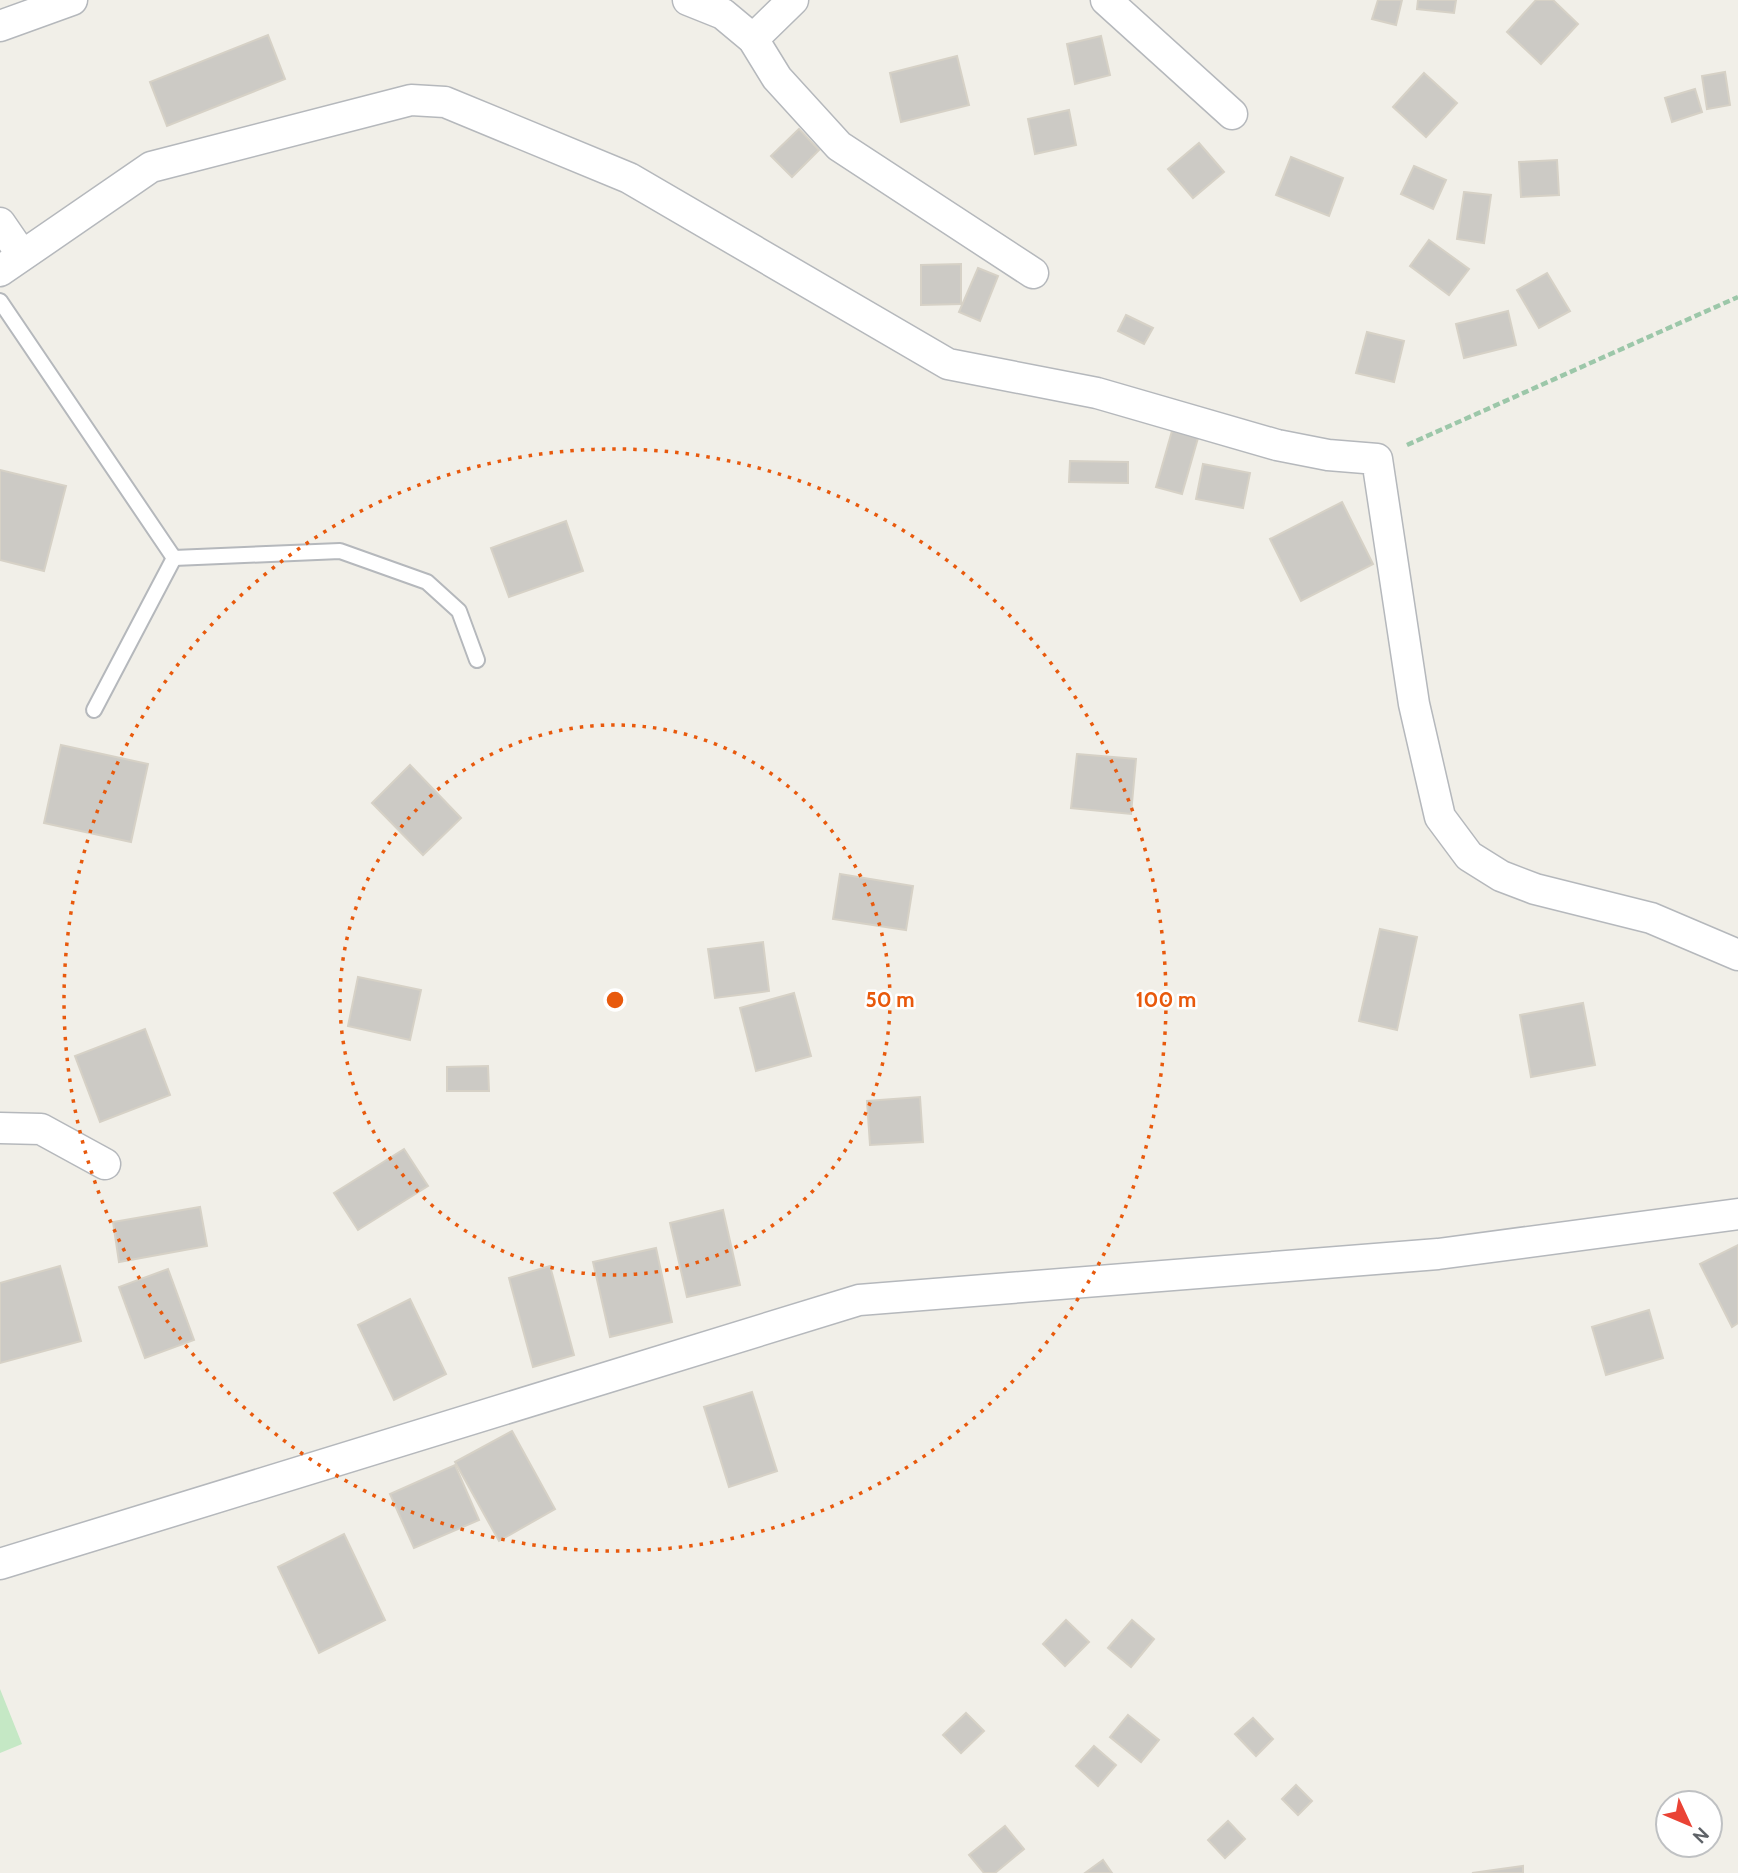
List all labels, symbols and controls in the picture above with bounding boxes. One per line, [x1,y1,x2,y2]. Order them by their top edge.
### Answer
text: 50 m [865,987,915,1012]
text: 100 m [1136,987,1196,1012]
centre of rings [603,988,627,1012]
north arrow [1654,1789,1724,1859]
text: N [1688,1823,1714,1848]

